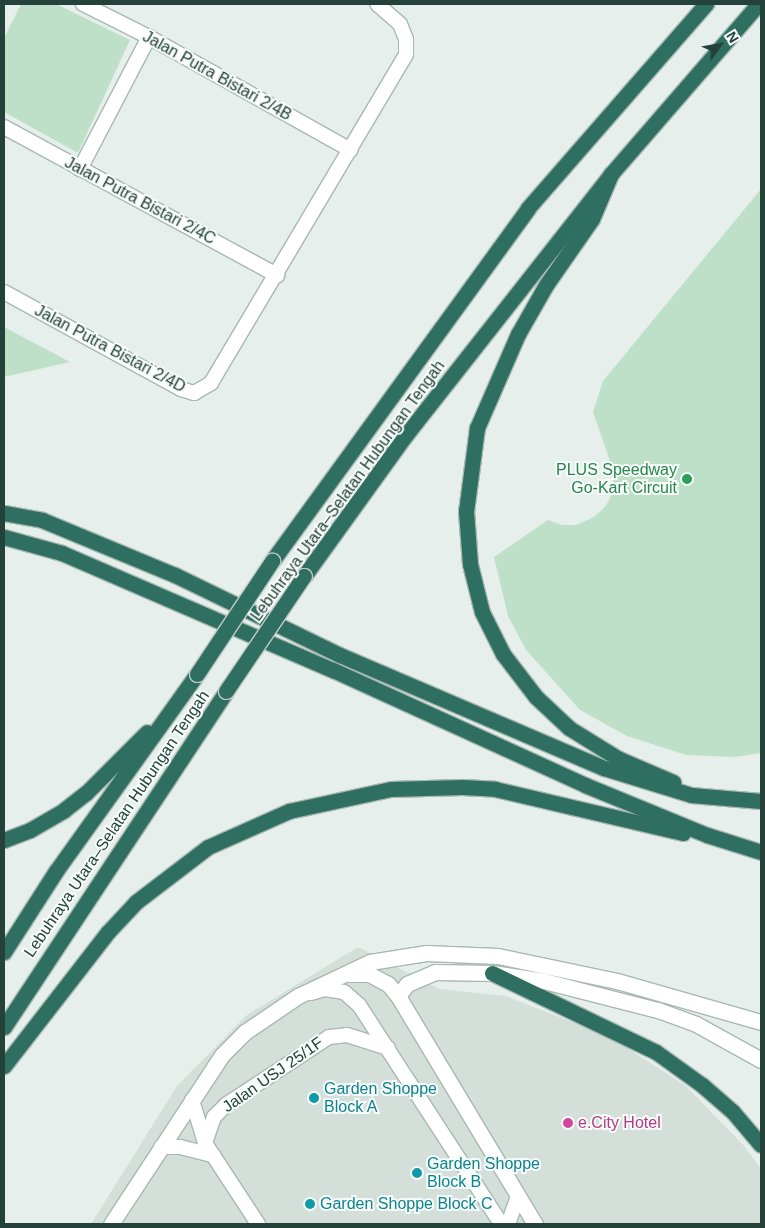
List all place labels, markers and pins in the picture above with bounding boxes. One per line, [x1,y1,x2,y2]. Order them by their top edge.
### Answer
place label: PLUS Speedway Go-Kart Circuit [556,460,677,498]
marker: PLUS Speedway Go-Kart Circuit [681,473,693,485]
place label: Garden Shoppe Block A [324,1079,437,1117]
marker: Garden Shoppe Block A [308,1092,320,1104]
place label: e.City Hotel [578,1113,661,1133]
marker: e.City Hotel [562,1117,574,1129]
place label: Garden Shoppe Block B [427,1154,540,1192]
marker: Garden Shoppe Block B [411,1167,423,1179]
place label: Garden Shoppe Block C [320,1194,493,1214]
marker: Garden Shoppe Block C [304,1198,316,1210]

